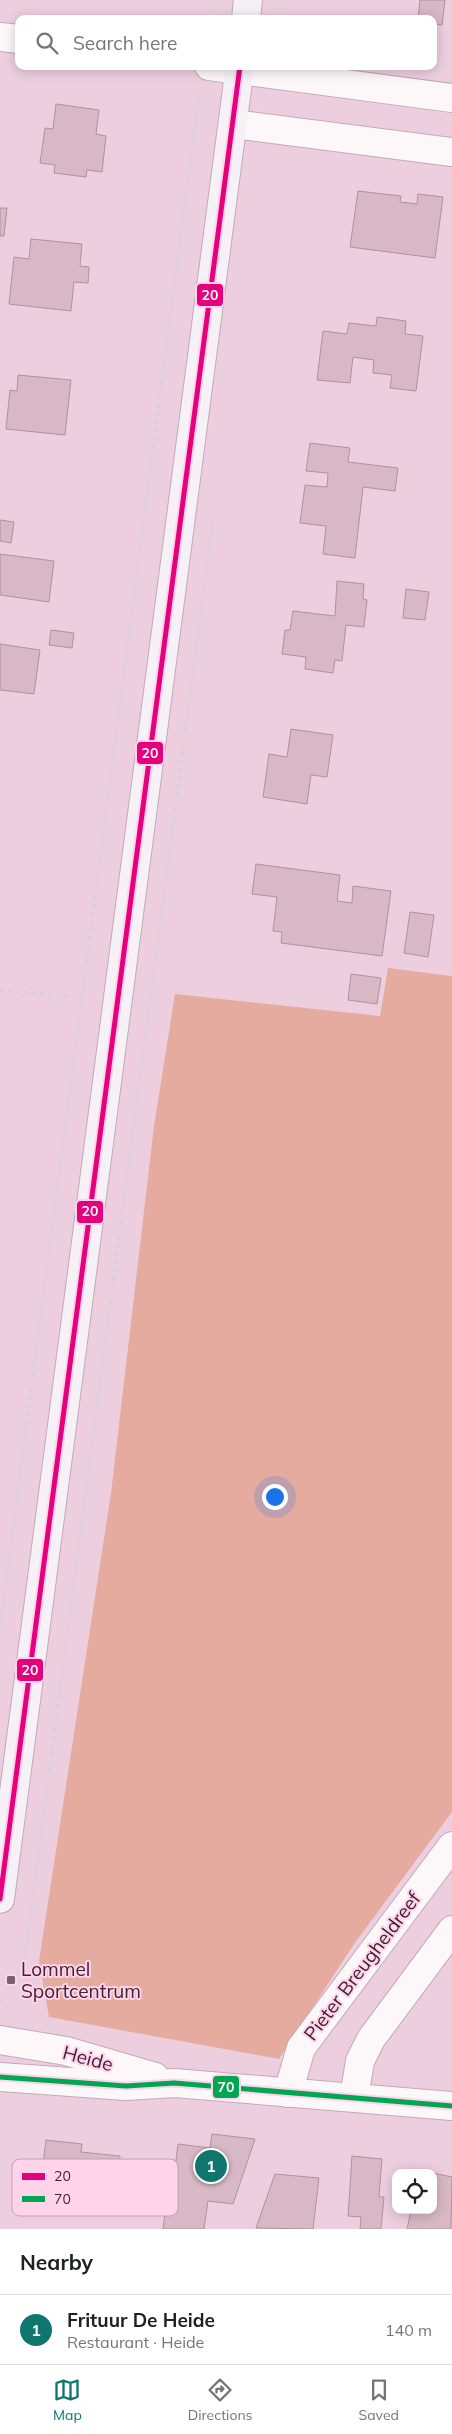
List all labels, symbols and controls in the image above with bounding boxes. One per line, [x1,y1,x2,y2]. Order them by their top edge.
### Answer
search box [15,15,437,70]
icon: search [33,29,61,57]
text: Search here [73,31,177,55]
line badge: 20 [196,283,224,307]
text: 20 [202,286,218,304]
line badge: 20 [136,741,164,765]
text: 20 [142,744,158,762]
line badge: 20 [76,1200,104,1224]
text: 20 [82,1202,98,1220]
your location [262,1484,288,1510]
line badge: 20 [16,1658,44,1682]
text: 20 [22,1661,38,1679]
street label: Pieter Breugheldreef [298,1887,426,2045]
place label: Lommel Sportcentrum [21,1957,141,2003]
marker: Lommel Sportcentrum [5,1974,17,1986]
street label: Heide [60,2040,116,2076]
line badge: 70 [212,2075,240,2099]
text: 70 [218,2078,234,2096]
pin: 1 [195,2147,227,2185]
legend [12,2159,178,2216]
text: 20 [54,2167,71,2185]
map controls [392,2169,437,2214]
button: locate [392,2169,437,2214]
text: 70 [54,2190,71,2208]
text: Nearby [20,2249,93,2275]
text: Frituur De Heide [67,2308,215,2332]
text: 1 [31,2320,41,2340]
text: 140 m [385,2320,432,2340]
text: Restaurant · Heide [67,2332,204,2352]
tab: Map [53,2376,82,2424]
tab: Directions [188,2376,253,2424]
tab: Saved [359,2376,399,2424]

